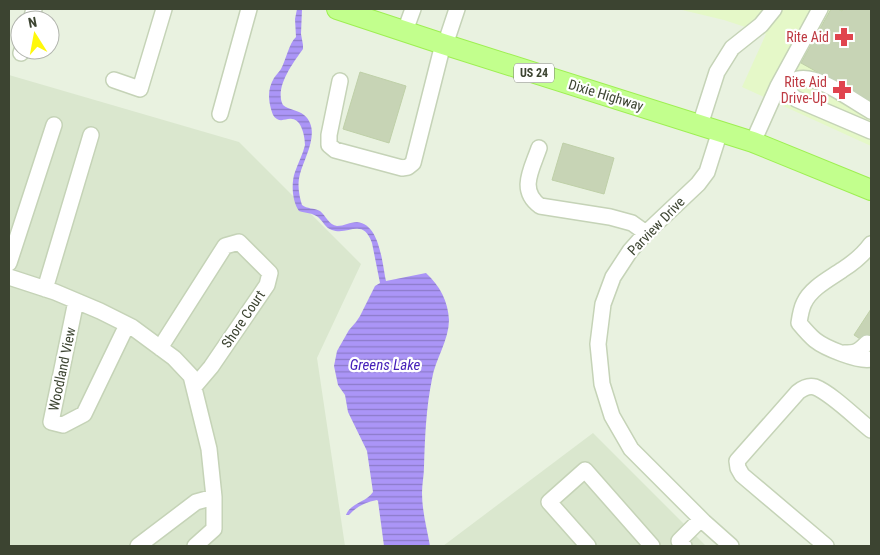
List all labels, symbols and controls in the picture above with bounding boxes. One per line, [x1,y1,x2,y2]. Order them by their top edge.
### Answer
north arrow [10,10,60,60]
text: N [27,14,38,31]
pharmacy icon: Rite Aid [833,26,855,48]
place label: Rite Aid [786,29,829,45]
road number: US 24 [514,64,554,82]
place label: Rite Aid Drive-Up [781,74,827,106]
street label: Dixie Highway [567,76,646,114]
pharmacy icon: Rite Aid Drive-Up [831,79,853,101]
street label: Parview Drive [624,193,688,258]
street label: Shore Court [218,287,268,351]
street label: Woodland View [45,326,79,412]
water label: Greens Lake [350,356,421,374]

